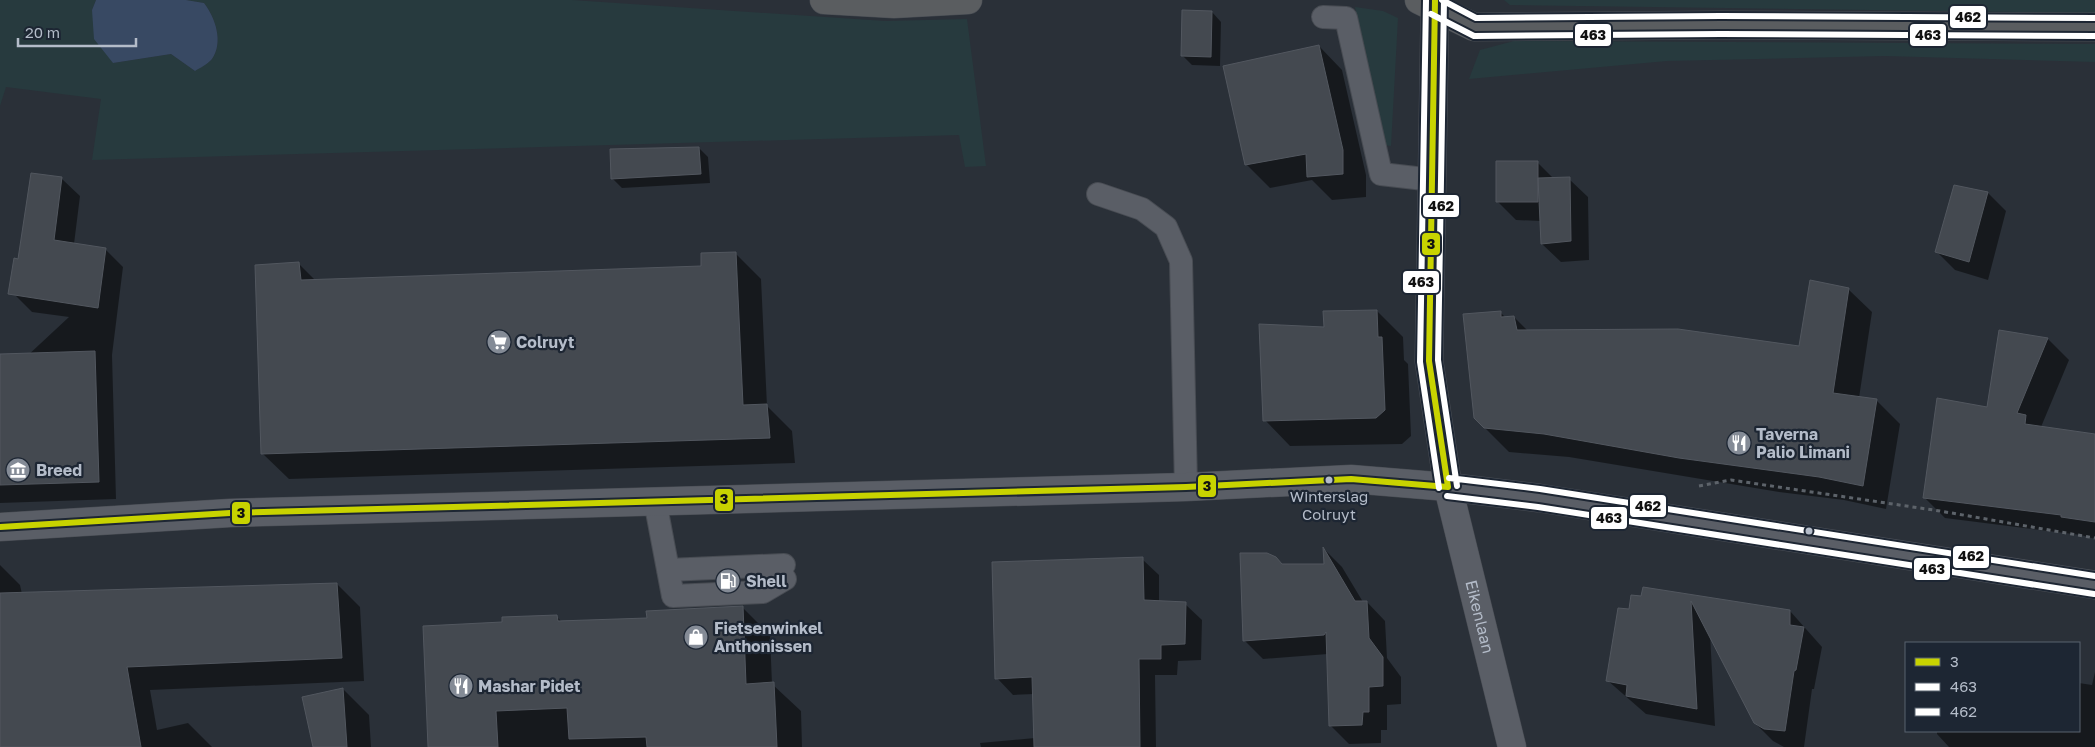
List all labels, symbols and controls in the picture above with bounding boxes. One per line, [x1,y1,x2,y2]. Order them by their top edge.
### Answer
line badge: 462 [1949,5,1987,29]
text: 462 [1955,8,1982,25]
scale bar [18,15,135,47]
text: 20 m [25,23,60,41]
line badge: 463 [1574,23,1612,47]
line badge: 463 [1909,23,1947,47]
text: 463 [1580,26,1606,43]
text: 463 [1915,26,1941,43]
line badge: 462 [1422,194,1460,218]
text: 462 [1428,197,1455,214]
line badge: 3 [1421,232,1441,256]
text: 3 [1427,235,1435,252]
line badge: 463 [1402,270,1440,294]
text: 463 [1408,273,1434,290]
supermarket icon: Colruyt [486,329,512,355]
place label: Colruyt [516,332,574,352]
place label: Taverna Palio Limani [1756,424,1850,462]
restaurant icon: Taverna Palio Limani [1726,430,1752,456]
museum icon: Breed [5,457,31,483]
place label: Breed [36,460,82,480]
line badge: 3 [1197,474,1217,498]
marker: Winterslag Colruyt [1324,475,1334,485]
text: 3 [1203,477,1211,494]
place label: Winterslag Colruyt [1290,487,1368,523]
line badge: 3 [714,488,734,512]
text: 3 [720,490,728,507]
line badge: 462 [1629,494,1667,518]
text: 462 [1635,497,1662,514]
line badge: 3 [231,501,251,525]
text: 3 [237,504,245,521]
line badge: 463 [1590,506,1628,530]
text: 463 [1596,509,1622,526]
unlabelled marker [1804,526,1814,536]
line badge: 462 [1952,545,1990,569]
text: 462 [1958,547,1985,564]
line badge: 463 [1913,557,1951,581]
text: 463 [1919,560,1945,577]
fuel station icon: Shell [715,568,741,594]
place label: Shell [746,571,787,591]
street label: Eikenlaan [1461,578,1499,655]
place label: Fietsenwinkel Anthonissen [714,618,823,656]
shop icon: Fietsenwinkel Anthonissen [683,624,709,650]
legend [1905,642,2080,732]
text: 3 [1950,652,1959,670]
restaurant icon: Mashar Pidet [448,673,474,699]
place label: Mashar Pidet [478,676,580,696]
text: 463 [1950,677,1977,695]
text: 462 [1950,702,1977,720]

